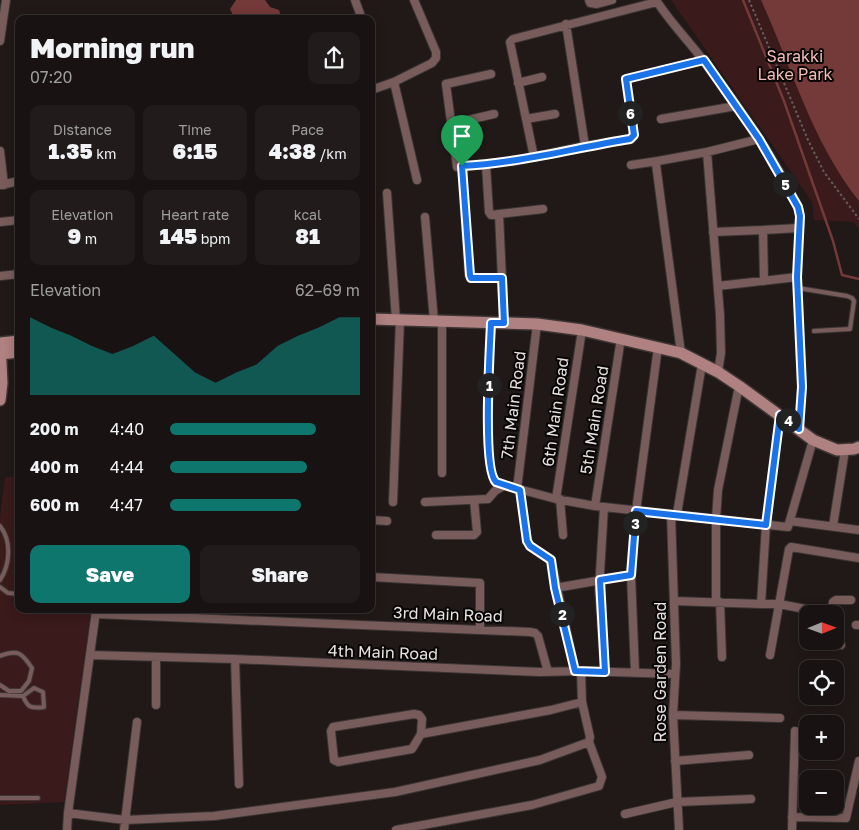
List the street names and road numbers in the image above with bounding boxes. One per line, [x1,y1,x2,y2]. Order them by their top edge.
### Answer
street label: 7th Main Road [496,350,530,460]
street label: 6th Main Road [537,356,573,468]
street label: 5th Main Road [576,364,612,476]
street label: 3rd Main Road [393,602,503,626]
street label: Rose Garden Road [650,602,670,742]
street label: 4th Main Road [328,640,438,664]

